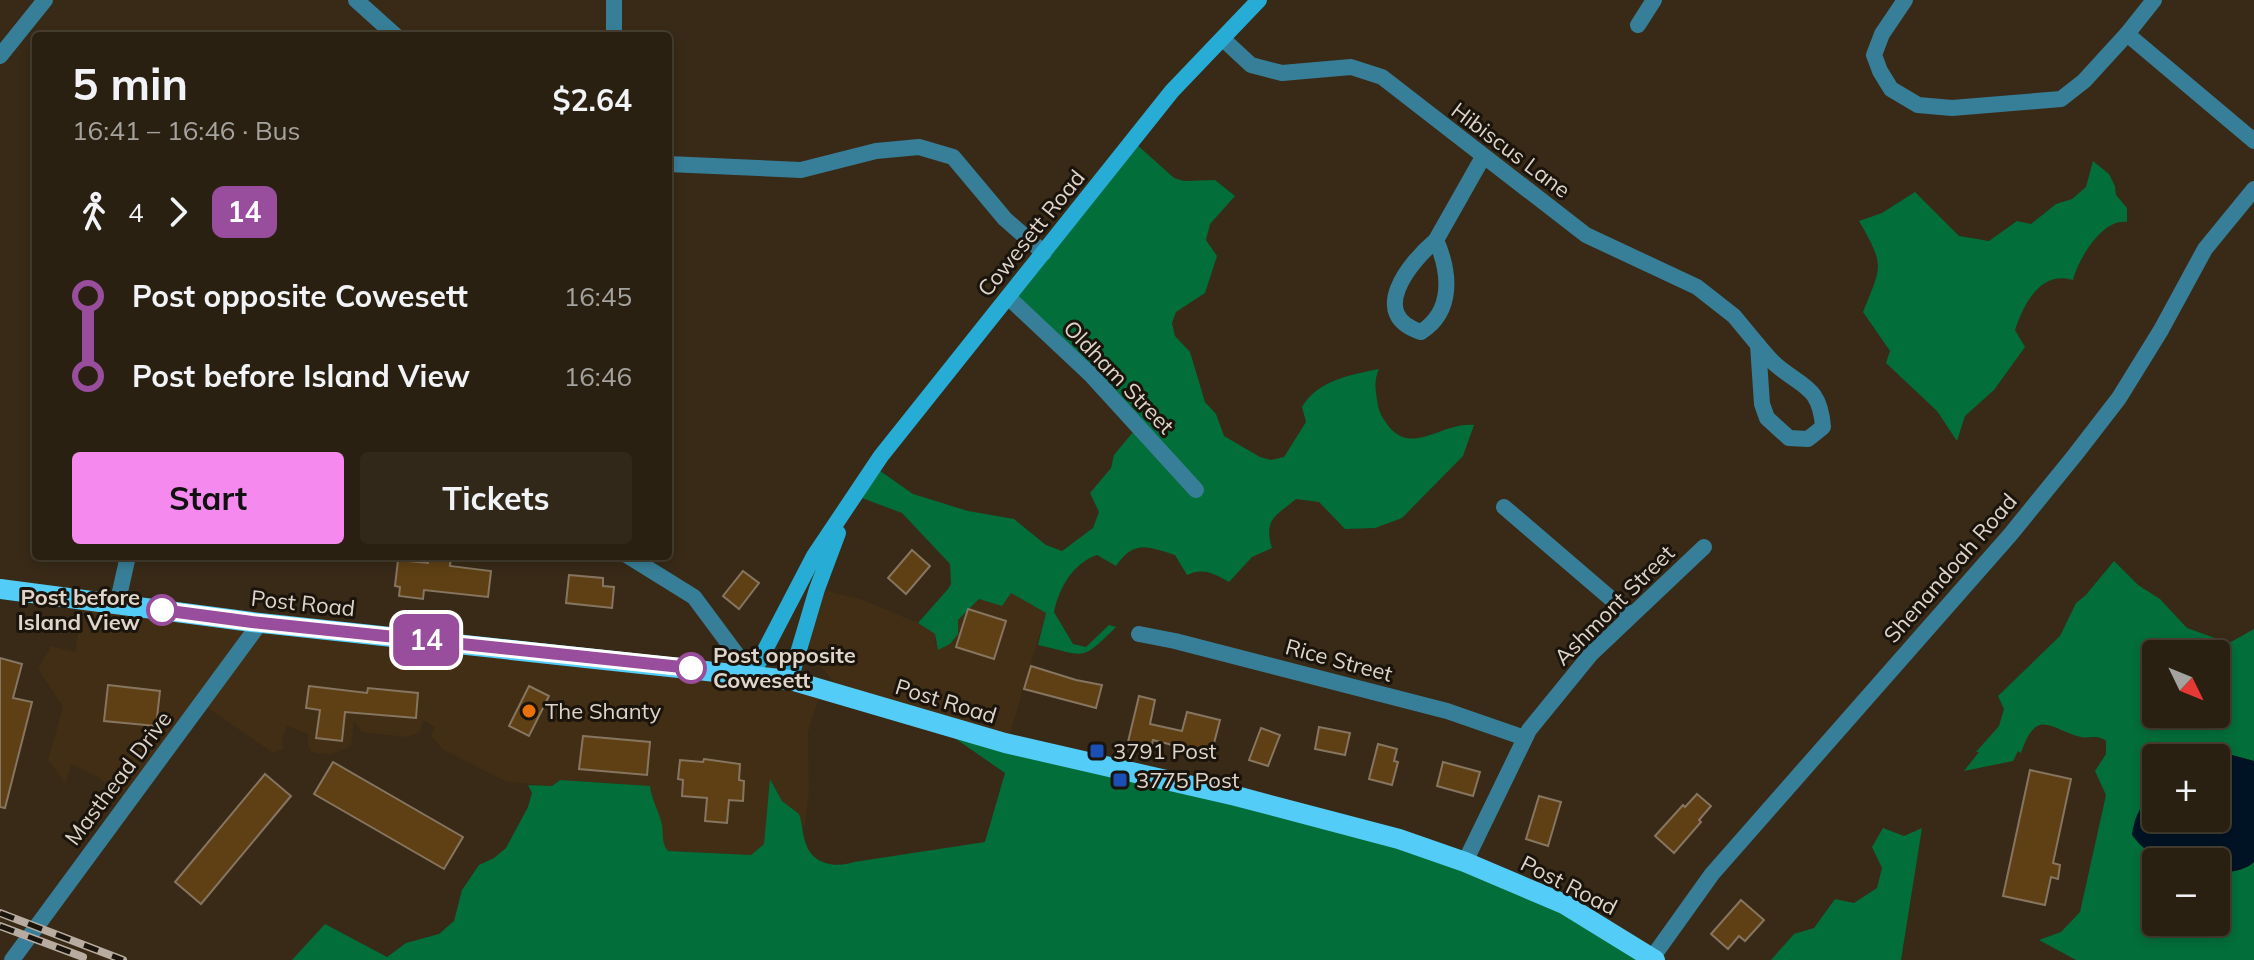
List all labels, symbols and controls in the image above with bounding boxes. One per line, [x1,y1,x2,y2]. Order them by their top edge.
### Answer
text: 5 min [72,56,188,111]
text: $2.64 [553,81,632,119]
street label: Hibiscus Lane [1446,96,1576,204]
text: 16:41 – 16:46 · Bus [72,114,301,147]
street label: Cowesett Road [971,164,1091,302]
icon: walk [72,190,116,234]
icon: forward [156,190,200,234]
text: 14 [228,194,261,229]
text: 4 [128,196,144,229]
text: Post opposite Cowesett [132,277,468,315]
text: 16:45 [564,280,632,313]
street label: Oldham Street [1058,314,1180,440]
text: Post before Island View [132,357,470,395]
text: 16:46 [564,360,632,393]
button: Start [72,452,344,544]
button: Tickets [360,452,632,544]
street label: Shenandoah Road [1877,487,2023,649]
street label: Ashmont Street [1548,539,1680,671]
place label: Post before Island View [18,583,141,636]
street label: Post Road [250,584,356,622]
marker: Post before Island View [147,595,177,625]
line badge: 14 [390,614,462,666]
text: 14 [409,622,443,657]
street label: Rice Street [1282,632,1396,688]
north arrow [2142,640,2230,728]
map controls [2142,640,2230,936]
place label: Post opposite Cowesett [713,641,856,694]
marker: Post opposite Cowesett [676,653,706,683]
street label: Post Road [892,672,1000,730]
place label: The Shanty [545,697,661,725]
marker: The Shanty [520,702,538,720]
street label: Masthead Drive [58,705,178,851]
place label: 3791 Post [1113,737,1217,765]
marker: 3791 Post [1088,742,1106,760]
button: + [2142,744,2230,832]
place label: 3775 Post [1136,766,1240,794]
marker: 3775 Post [1111,771,1129,789]
button: − [2142,848,2230,936]
street label: Post Road [1516,849,1622,921]

